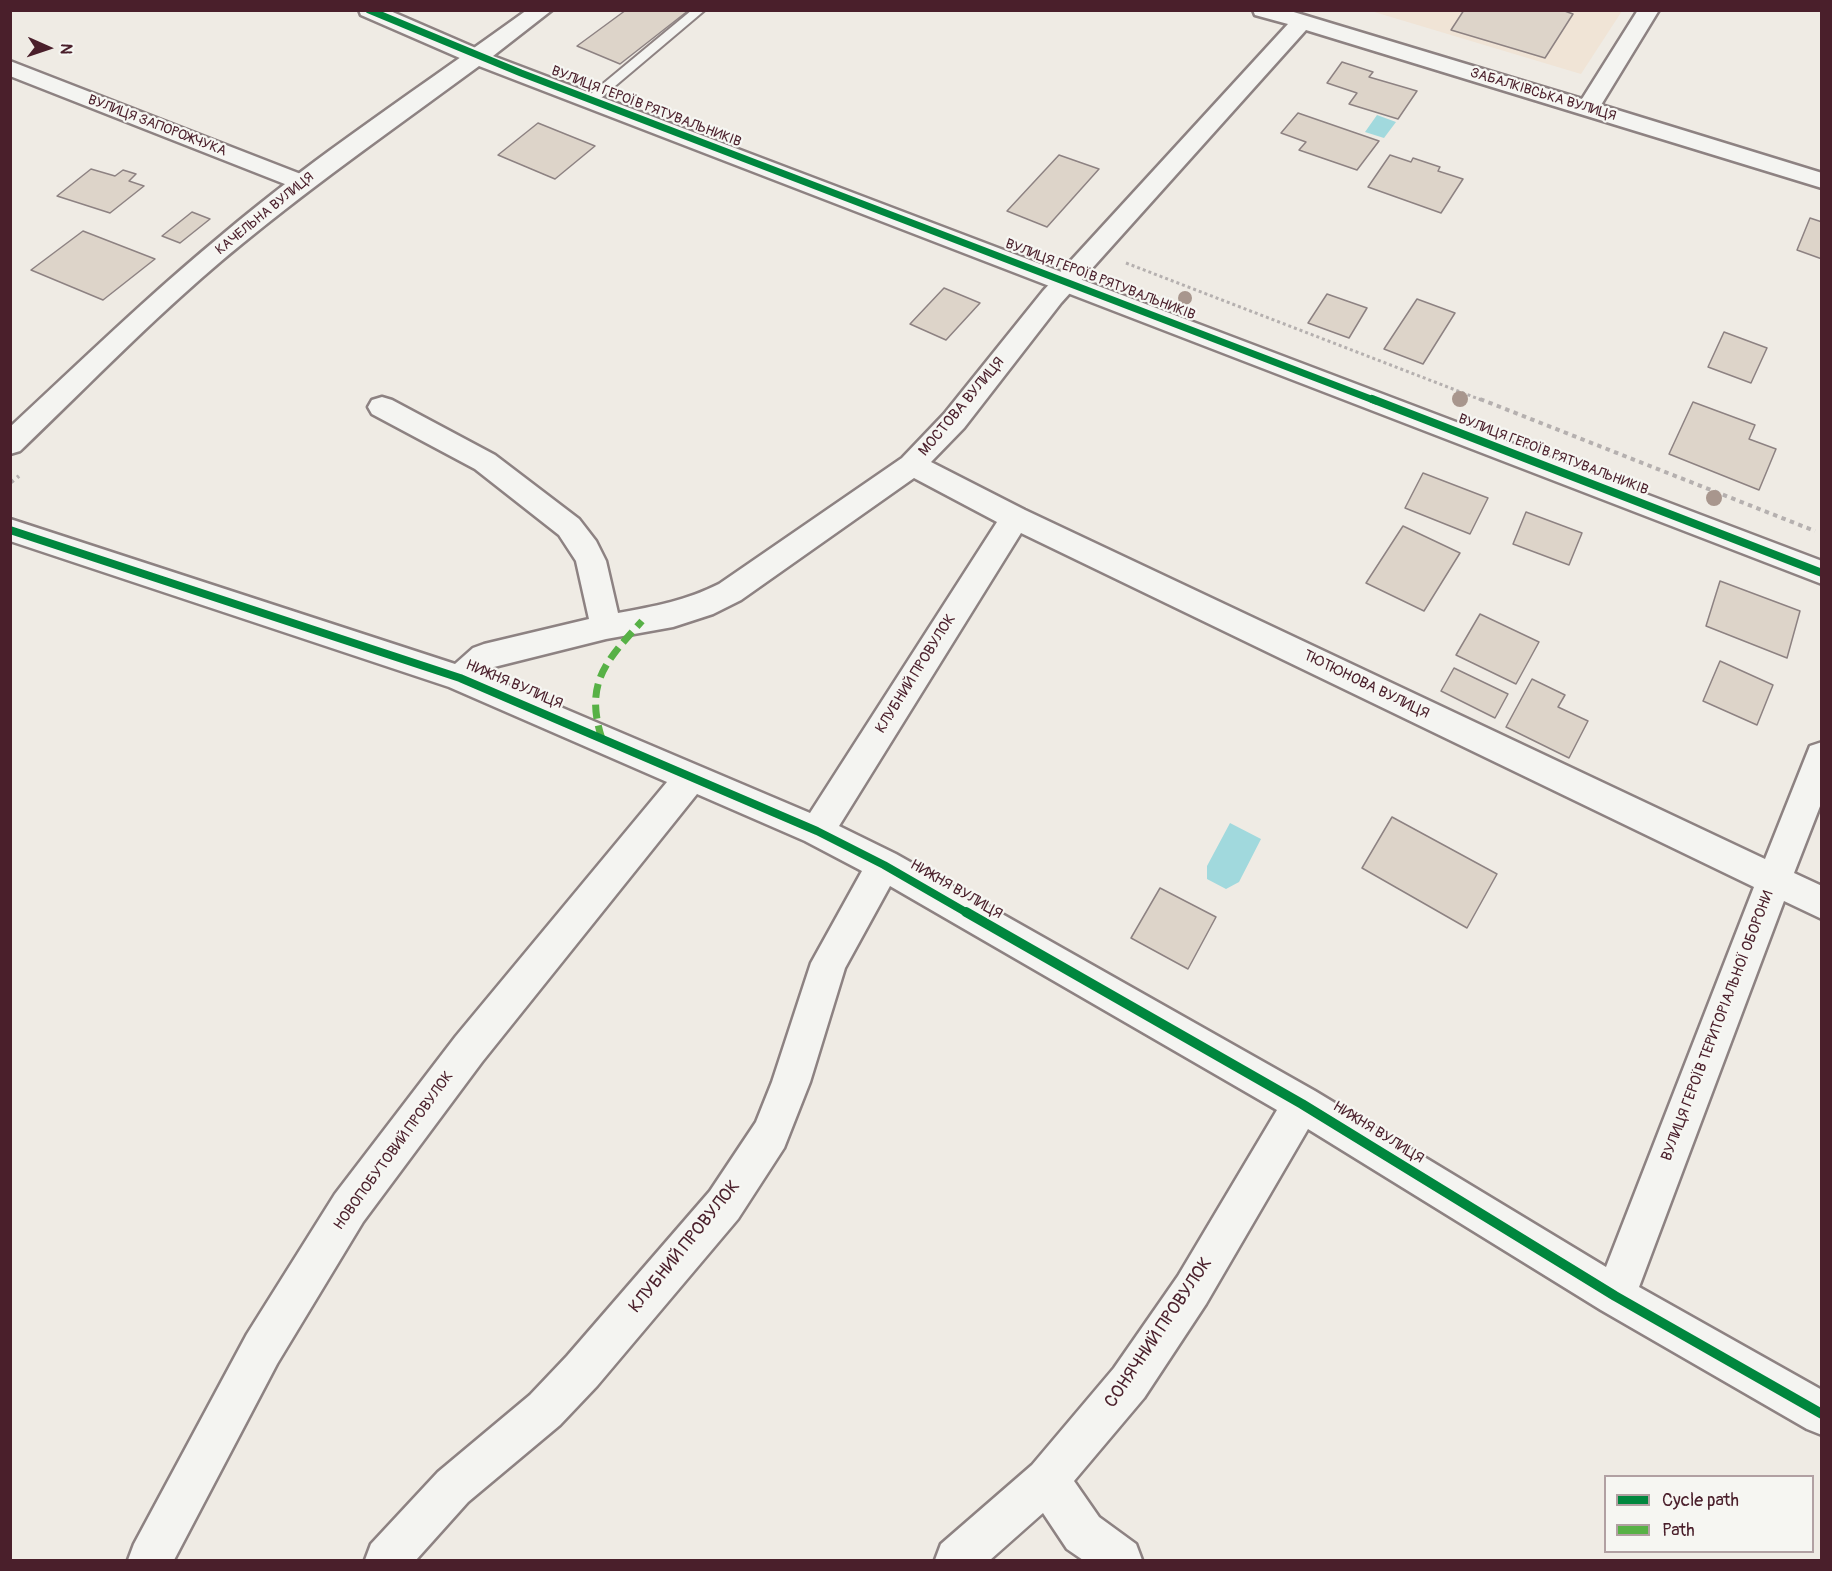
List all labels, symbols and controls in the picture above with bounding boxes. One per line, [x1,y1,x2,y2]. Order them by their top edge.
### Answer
north arrow [18,18,78,78]
text: N [56,43,76,55]
street label: ВУЛИЦЯ ГЕРОЇВ РЯТУВАЛЬНИКІВ [549,63,743,151]
street label: ЗАБАЛКІВСЬКА ВУЛИЦЯ [1468,65,1618,125]
street label: ВУЛИЦЯ ЗАПОРОЖЧУКА [85,92,229,160]
street label: КАЧЕЛЬНА ВУЛИЦЯ [212,169,318,259]
street label: ВУЛИЦЯ ГЕРОЇВ РЯТУВАЛЬНИКІВ [1003,236,1197,324]
street label: МОСТОВА ВУЛИЦЯ [915,354,1009,460]
street label: ВУЛИЦЯ ГЕРОЇВ РЯТУВАЛЬНИКІВ [1456,411,1650,499]
street label: КЛУБНИЙ ПРОВУЛОК [872,611,960,737]
street label: ТЮТЮНОВА ВУЛИЦЯ [1300,647,1432,723]
street label: НИЖНЯ ВУЛИЦЯ [463,656,565,714]
street label: НИЖНЯ ВУЛИЦЯ [907,856,1005,924]
street label: ВУЛИЦЯ ГЕРОЇВ ТЕРИТОРІАЛЬНОЇ ОБОРОНИ [1658,888,1778,1164]
street label: НОВОПОБУТОВИЙ ПРОВУЛОК [330,1068,458,1234]
street label: НИЖНЯ ВУЛИЦЯ [1329,1098,1427,1168]
street label: КЛУБНИЙ ПРОВУЛОК [625,1176,745,1318]
street label: СОНЯЧНИЙ ПРОВУЛОК [1101,1254,1217,1412]
legend [1604,1475,1814,1553]
text: Cycle path [1662,1489,1739,1512]
text: Path [1662,1519,1695,1542]

